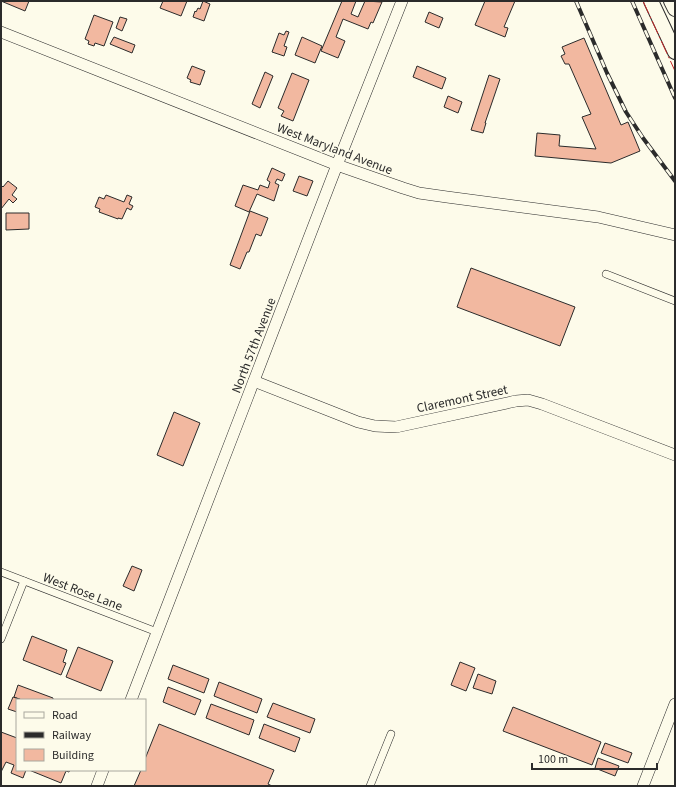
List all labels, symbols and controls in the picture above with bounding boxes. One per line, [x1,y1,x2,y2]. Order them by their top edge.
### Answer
street label: West Maryland Avenue [274,119,395,179]
street label: North 57th Avenue [227,295,280,396]
street label: Claremont Street [415,380,510,417]
street label: West Rose Lane [40,568,125,615]
legend [16,699,146,771]
text: Road [52,707,78,724]
text: Railway [52,727,91,744]
scale bar [532,745,657,771]
text: Building [52,747,94,764]
text: 100 m [538,751,568,768]

